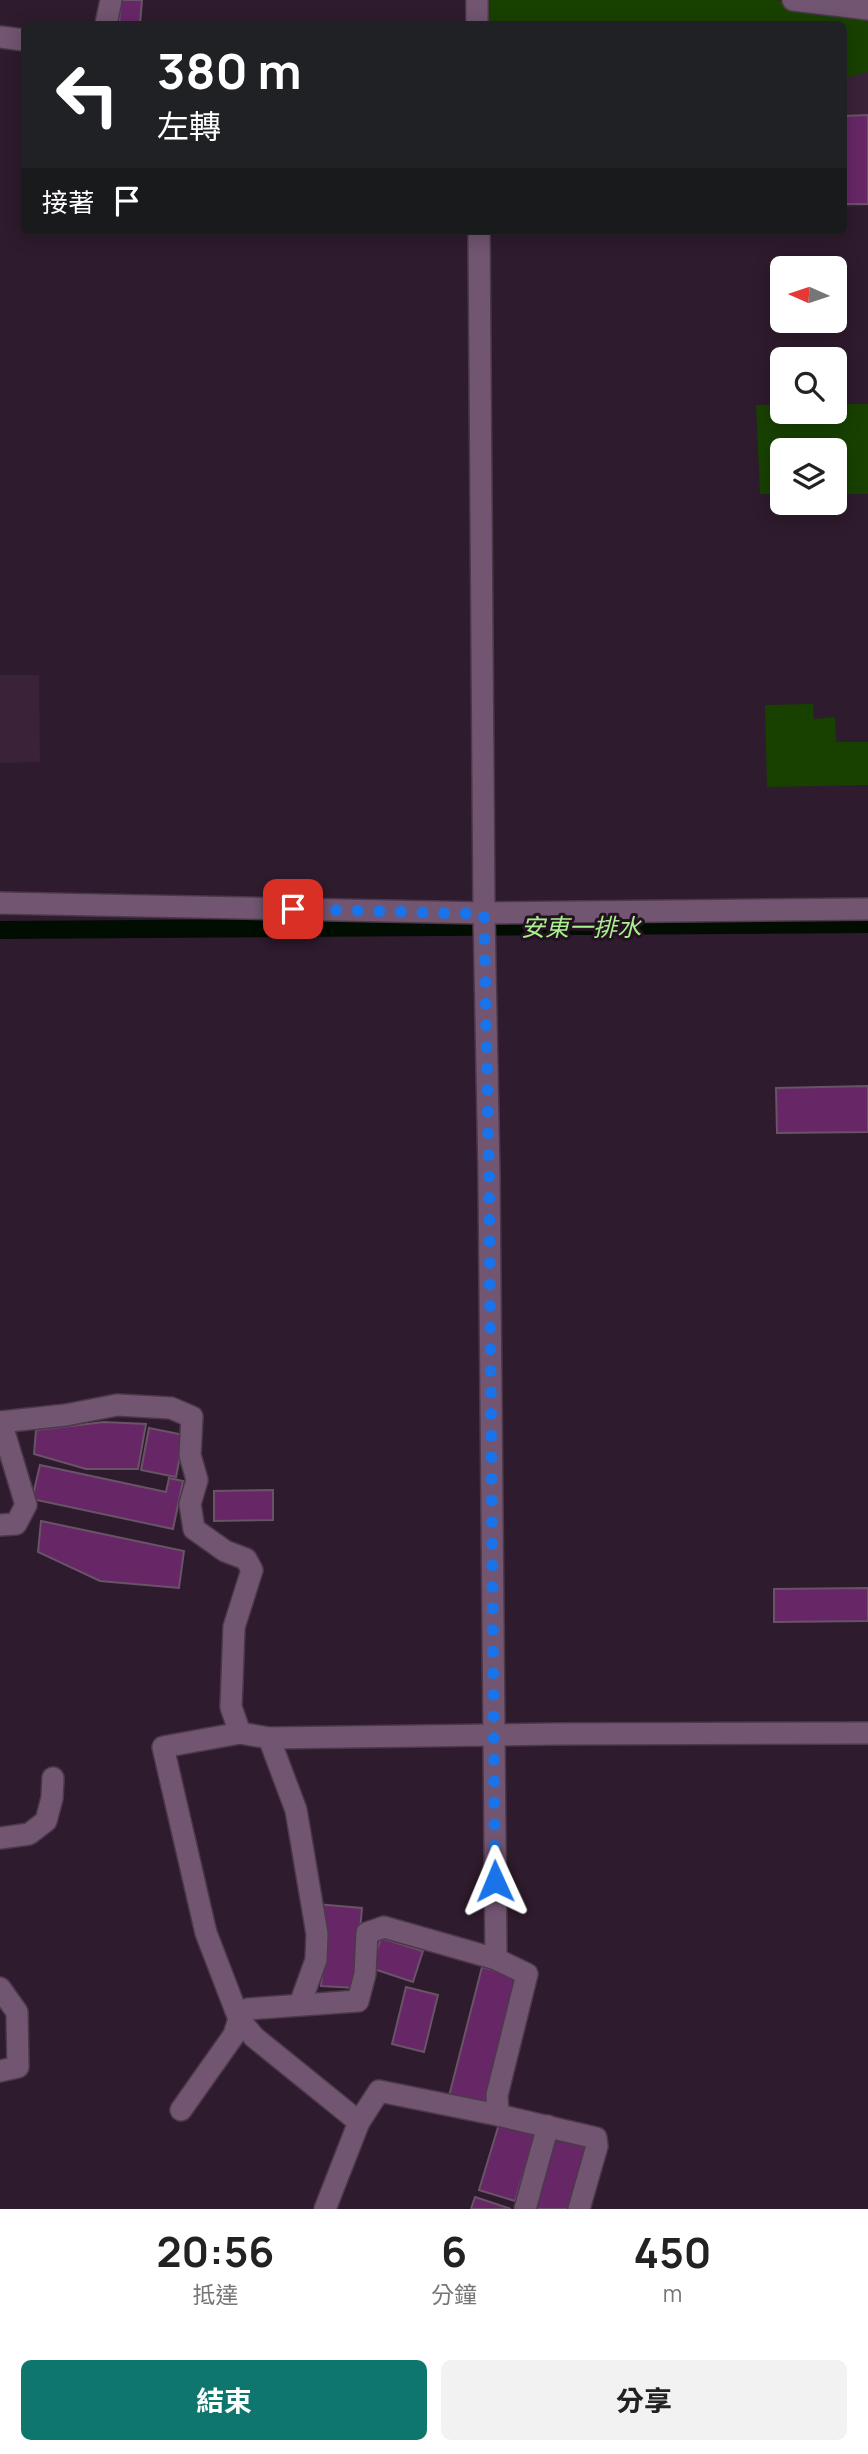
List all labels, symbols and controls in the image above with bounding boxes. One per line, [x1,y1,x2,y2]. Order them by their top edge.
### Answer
text: 380 m [157,37,302,104]
icon: left [42,49,133,140]
text: 左轉 [157,104,221,148]
icon: arrive [108,182,146,220]
text: 接著 [42,184,94,220]
north arrow [770,256,847,332]
map controls [770,256,847,515]
button: search [770,347,847,424]
button: layers [770,438,847,515]
pin [263,879,323,939]
icon: arrive [274,890,312,928]
water label: 安東一排水 [521,910,642,943]
position arrow [458,1844,532,1918]
text: 20:56 [157,2222,274,2280]
text: 6 [441,2222,467,2280]
text: 450 [634,2223,711,2281]
text: m [663,2277,682,2309]
text: 抵達 [192,2278,238,2310]
text: 分鐘 [431,2278,477,2310]
button: 結束 [21,2360,427,2440]
button: 分享 [441,2360,847,2440]

